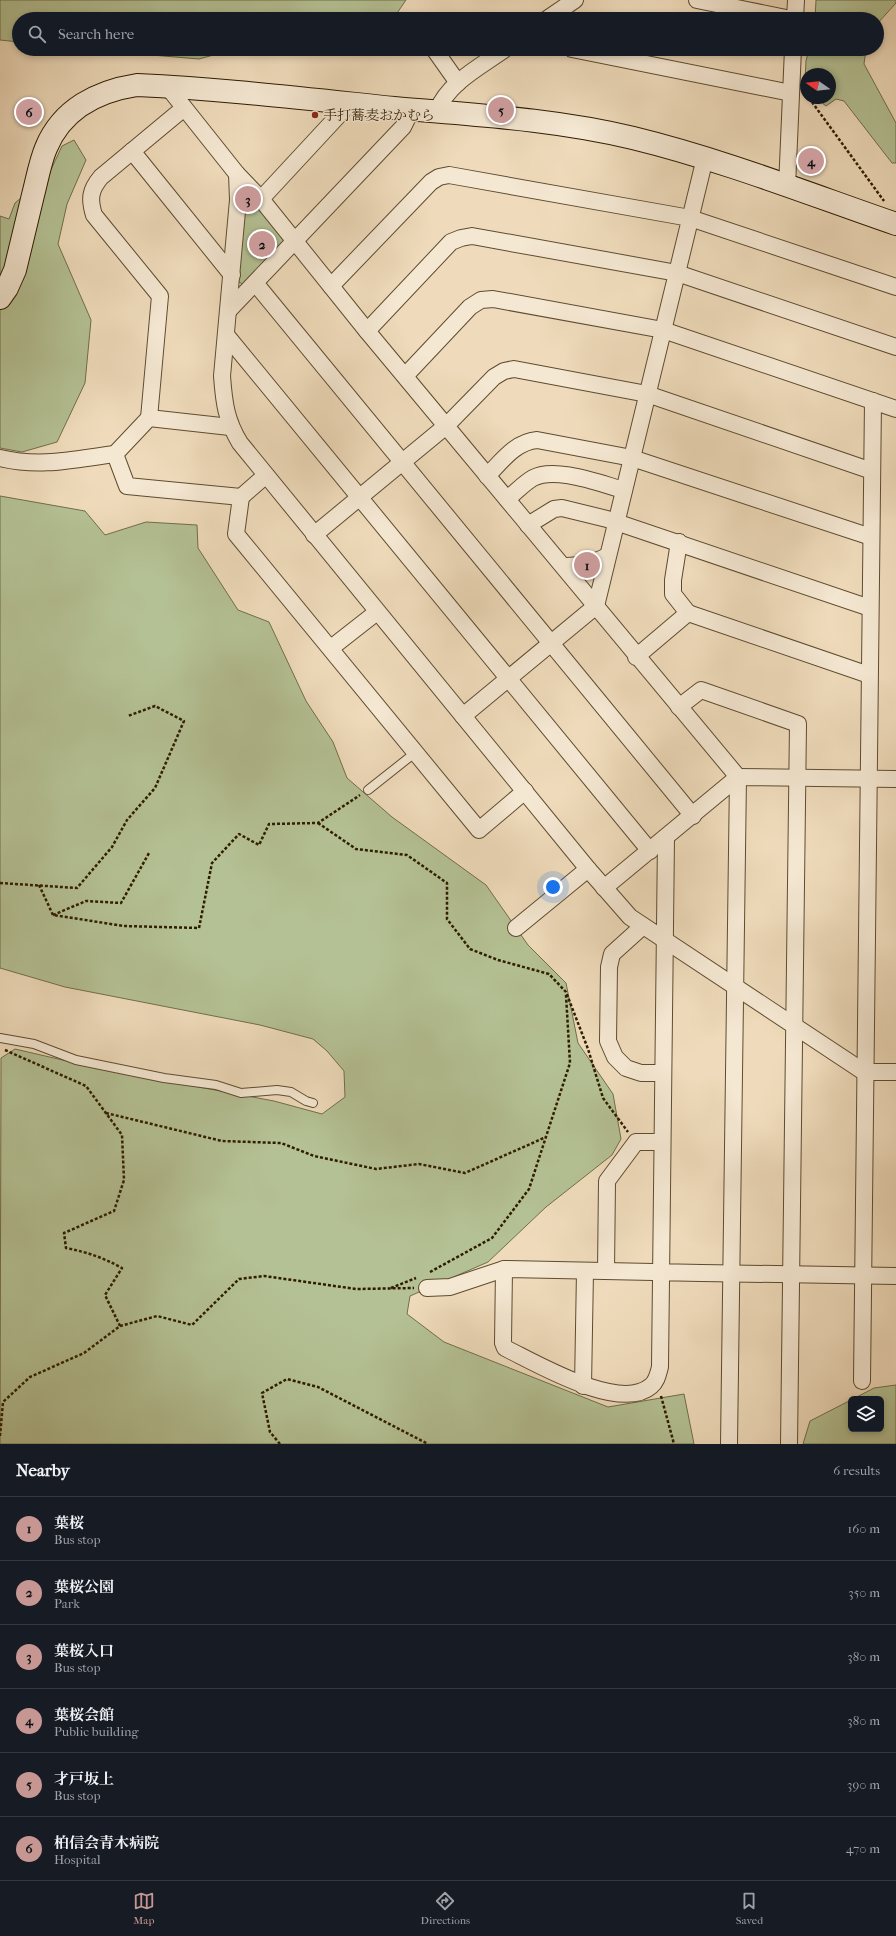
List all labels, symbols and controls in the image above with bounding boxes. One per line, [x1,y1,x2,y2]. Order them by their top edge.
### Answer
search box [12,12,884,56]
icon: search [26,23,48,45]
text: Search here [58,25,134,43]
north arrow [800,68,836,104]
pin: 5 [488,95,514,125]
pin: 6 [16,97,42,127]
place label: 手打蕎麦おかむら [323,107,435,124]
marker: 手打蕎麦おかむら [310,110,320,120]
pin: 4 [798,146,824,176]
pin: 3 [235,184,261,214]
pin: 2 [249,229,275,259]
pin: 1 [574,550,600,580]
your location [543,877,563,897]
map controls [848,1396,884,1432]
button: layers [848,1396,884,1432]
text: Nearby [16,1460,70,1480]
text: 6 results [833,1463,880,1478]
text: 葉桜 [54,1514,84,1532]
text: 1 [27,1521,31,1536]
text: 160 m [848,1521,880,1536]
text: Bus stop [54,1532,100,1547]
text: 葉桜公園 [54,1578,114,1596]
text: 2 [26,1585,32,1600]
text: 350 m [848,1585,880,1600]
text: Park [54,1596,80,1611]
text: 葉桜入口 [54,1642,114,1660]
text: 3 [26,1649,32,1664]
text: 380 m [847,1649,880,1664]
text: Bus stop [54,1660,100,1675]
text: 葉桜会館 [54,1706,114,1724]
text: 4 [25,1713,33,1728]
text: 380 m [847,1713,880,1728]
text: Public building [54,1724,139,1739]
text: 才戸坂上 [54,1770,114,1788]
text: 5 [26,1777,32,1792]
text: 390 m [847,1777,880,1792]
text: Bus stop [54,1788,100,1803]
text: 柏信会青木病院 [54,1834,159,1852]
text: 6 [25,1841,33,1856]
text: 470 m [846,1841,880,1856]
text: Hospital [54,1852,101,1867]
tab: Map [133,1890,155,1927]
tab: Directions [421,1890,470,1927]
tab: Saved [736,1890,763,1927]

